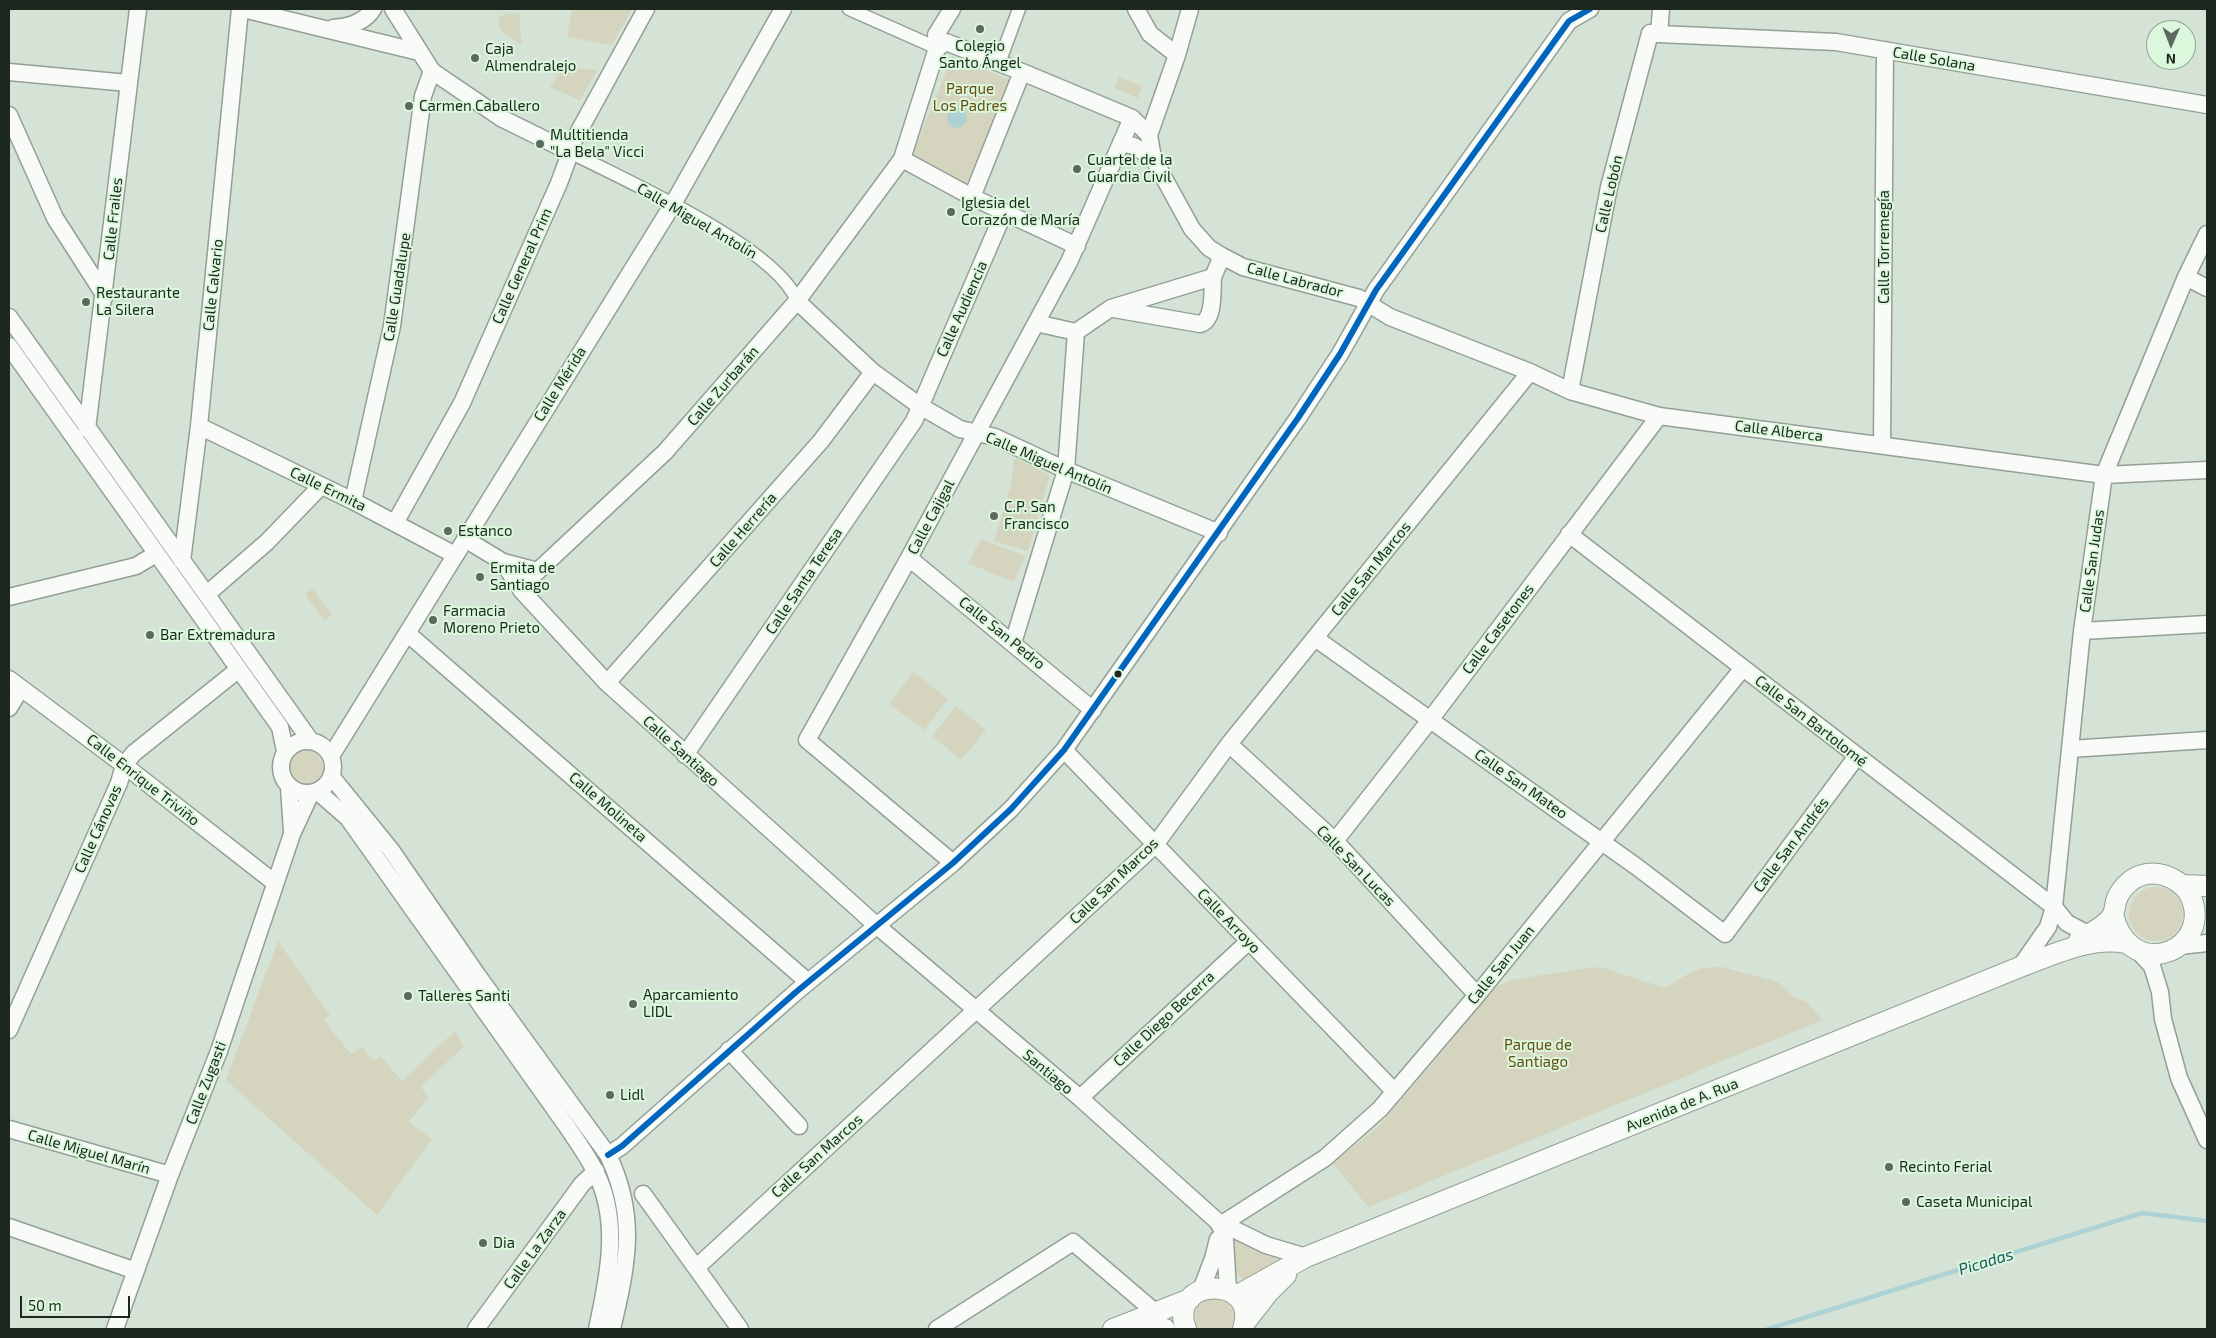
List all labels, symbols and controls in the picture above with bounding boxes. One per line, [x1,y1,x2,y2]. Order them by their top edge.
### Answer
north arrow [2146,20,2196,70]
marker: Colegio Santo Ángel [974,23,986,35]
place label: Colegio Santo Ángel [939,37,1021,72]
place label: Caja Almendralejo [485,40,576,75]
street label: Calle Solana [1891,43,1977,75]
text: N [2166,51,2176,68]
marker: Caja Almendralejo [469,52,481,64]
park label: Parque Los Padres [933,80,1007,115]
place label: Carmen Caballero [419,97,540,115]
marker: Carmen Caballero [403,100,415,112]
place label: Multitienda "La Bela" Vicci [550,126,644,161]
marker: Multitienda "La Bela" Vicci [534,138,546,150]
place label: Cuartel de la Guardia Civil [1087,151,1173,186]
street label: Calle Lobón [1591,153,1627,235]
marker: Cuartel de la Guardia Civil [1071,163,1083,175]
street label: Calle Frailes [100,177,126,261]
street label: Calle Miguel Antolín [634,179,760,263]
street label: Calle Torremegía [1875,190,1893,304]
place label: Iglesia del Corazón de María [961,194,1080,229]
street label: Calle General Prim [488,205,556,327]
marker: Iglesia del Corazón de María [945,206,957,218]
street label: Calle Guadalupe [380,231,414,343]
street label: Calle Calvario [199,238,227,332]
street label: Calle Audiencia [933,258,991,360]
street label: Calle Labrador [1245,258,1345,302]
place label: Restaurante La Silera [96,284,180,319]
marker: Restaurante La Silera [80,296,92,308]
street label: Calle Zurbarán [683,342,763,430]
street label: Calle Mérida [530,343,590,425]
street label: Calle Alberca [1734,417,1824,445]
street label: Calle Miguel Antolín [983,428,1115,498]
street label: Calle Ermita [287,463,369,515]
street label: Calle Cajigal [904,476,958,558]
street label: Calle Herrería [706,489,780,571]
place label: C.P. San Francisco [1004,498,1069,533]
street label: Calle San Judas [2076,508,2108,614]
marker: C.P. San Francisco [988,510,1000,522]
street label: Calle San Marcos [1327,518,1415,620]
place label: Estanco [458,522,512,540]
street label: Calle Santa Teresa [762,524,846,638]
marker: Estanco [442,525,454,537]
place label: Ermita de Santiago [490,559,555,594]
marker: Ermita de Santiago [474,571,486,583]
street label: Calle Casetones [1458,580,1538,678]
street label: Calle San Pedro [955,593,1049,673]
place label: Farmacia Moreno Prieto [443,602,540,637]
marker: Farmacia Moreno Prieto [427,614,439,626]
place label: Bar Extremadura [160,626,276,644]
marker: Bar Extremadura [144,629,156,641]
unlabelled marker [1113,669,1123,679]
street label: Calle San Bartolomé [1751,672,1871,770]
street label: Calle Santiago [639,712,723,790]
street label: Calle Enrique Triviño [83,730,203,830]
street label: Calle San Mateo [1471,745,1571,823]
street label: Calle Molineta [565,768,651,846]
street label: Calle Cánovas [71,782,125,876]
street label: Calle San Andrés [1750,794,1832,896]
street label: Calle San Lucas [1313,822,1399,910]
street label: Calle San Marcos [1066,834,1162,928]
street label: Calle Arroyo [1194,885,1264,957]
street label: Calle San Juan [1464,922,1538,1008]
street label: Calle Diego Becerra [1110,967,1218,1071]
place label: Aparcamiento LIDL [643,986,739,1021]
place label: Talleres Santi [418,987,510,1005]
marker: Talleres Santi [402,990,414,1002]
marker: Aparcamiento LIDL [627,998,639,1010]
park label: Parque de Santiago [1504,1036,1572,1071]
street label: Calle Zugasti [182,1039,230,1127]
street label: Santiago [1019,1046,1077,1098]
street label: Avenida de A. Rua [1623,1074,1741,1136]
place label: Lidl [620,1086,644,1104]
marker: Lidl [604,1089,616,1101]
street label: Calle San Marcos [768,1110,866,1202]
street label: Calle Miguel Marín [26,1126,152,1178]
place label: Recinto Ferial [1899,1158,1992,1176]
marker: Recinto Ferial [1883,1161,1895,1173]
place label: Caseta Municipal [1916,1193,2032,1211]
marker: Caseta Municipal [1900,1196,1912,1208]
street label: Calle La Zarza [500,1205,570,1293]
place label: Dia [493,1234,515,1252]
marker: Dia [477,1237,489,1249]
water label: Picadas [1956,1245,2016,1279]
scale bar [22,1286,132,1318]
text: 50 m [28,1296,62,1314]

